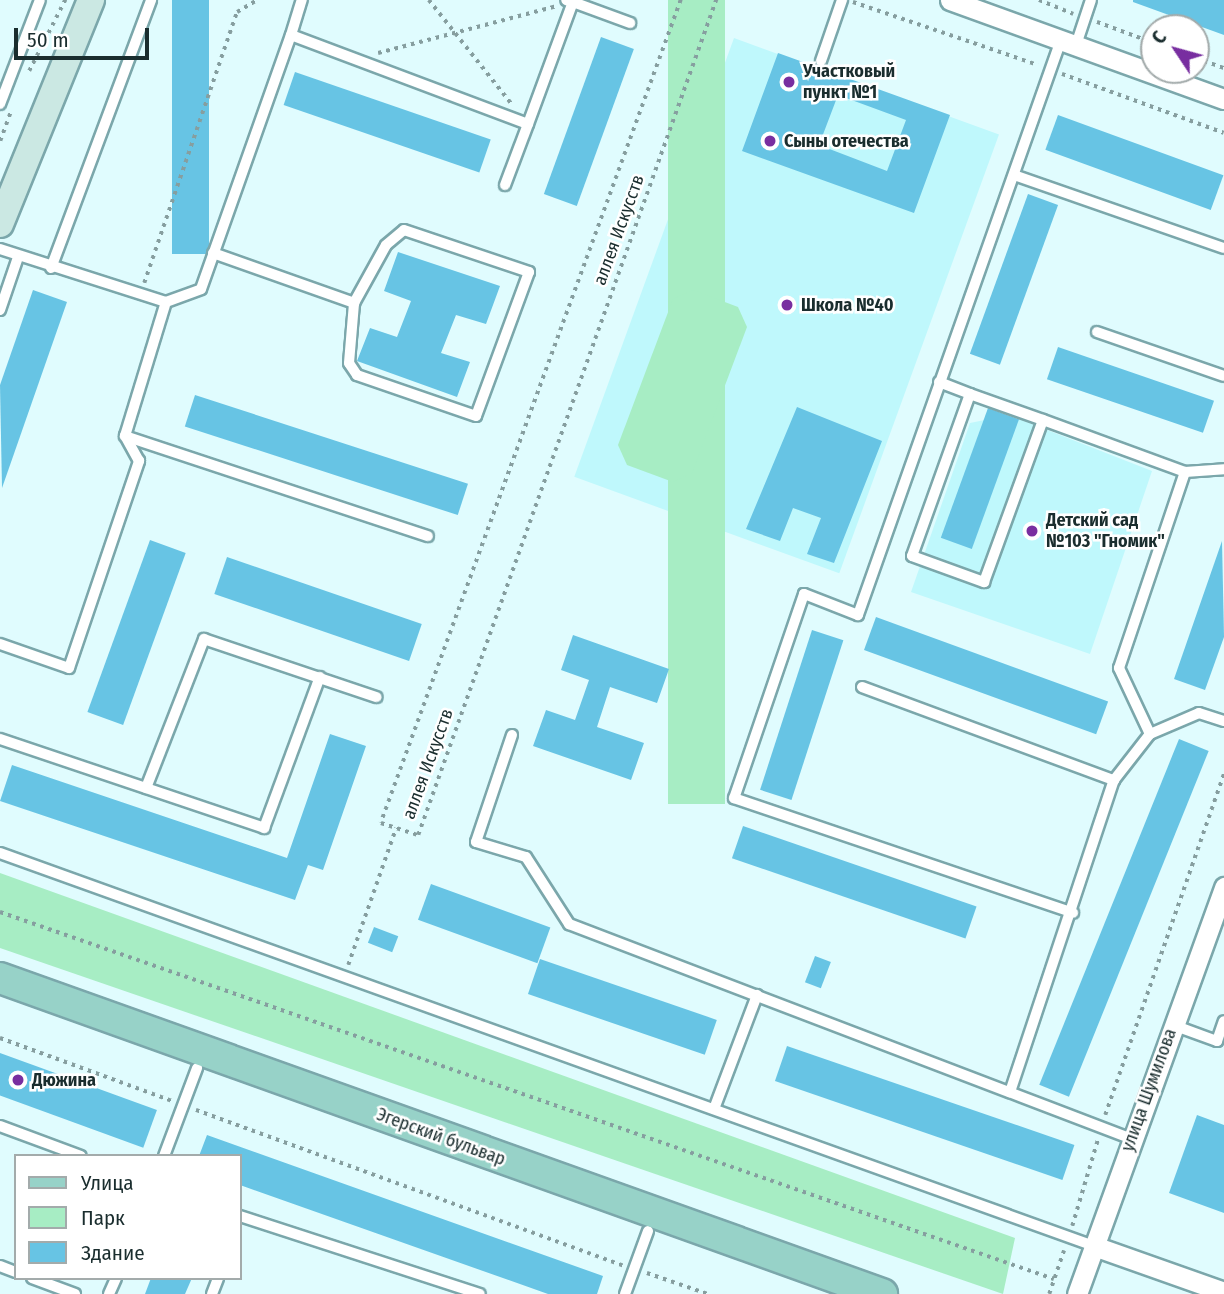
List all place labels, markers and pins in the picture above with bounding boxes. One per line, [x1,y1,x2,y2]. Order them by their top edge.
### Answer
place label: Участковый пункт №1 [803,61,895,104]
marker: Участковый пункт №1 [781,74,797,90]
place label: Сыны отечества [784,130,909,152]
marker: Сыны отечества [762,133,778,149]
place label: Школа №40 [801,294,893,316]
marker: Школа №40 [779,297,795,313]
place label: Детский сад №103 "Гномик" [1046,510,1165,552]
marker: Детский сад №103 "Гномик" [1024,523,1040,539]
place label: Дюжина [32,1069,96,1091]
marker: Дюжина [10,1072,26,1088]

